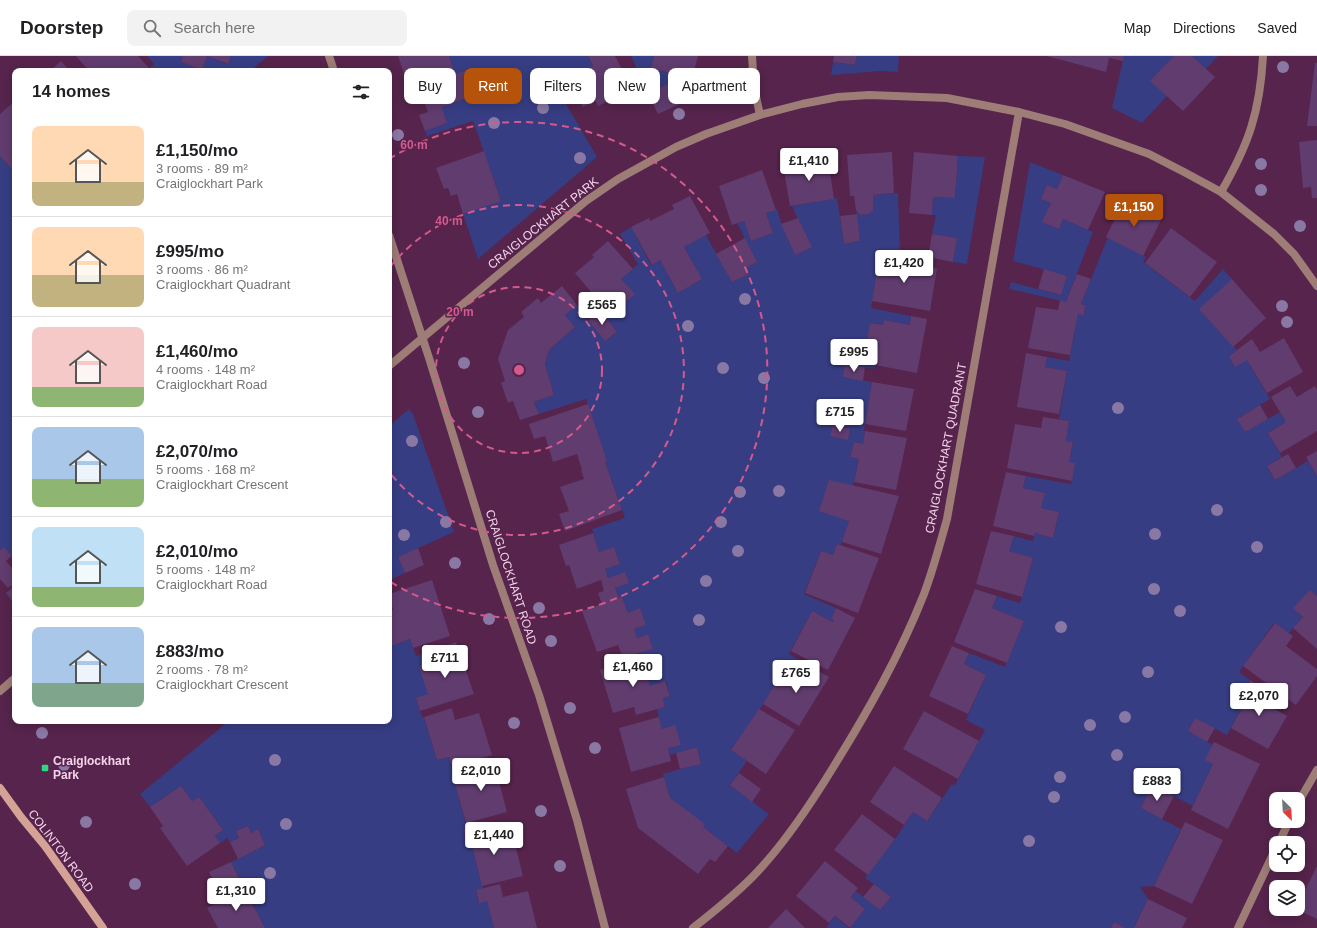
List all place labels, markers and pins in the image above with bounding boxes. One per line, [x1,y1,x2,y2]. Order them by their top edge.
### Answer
pin: £1,410 [776,148,842,182]
pin: £1,150 [1101,194,1167,228]
pin: £1,420 [871,250,937,284]
pin: £565 [578,292,626,326]
pin: £995 [830,339,878,373]
centre of rings [512,363,526,377]
pin: £715 [816,399,864,433]
pin: £711 [421,645,469,679]
pin: £1,460 [600,654,666,688]
pin: £765 [772,660,820,694]
pin: £2,070 [1226,683,1292,717]
place label: Craiglockhart Park [53,754,130,782]
pin: £2,010 [448,758,514,792]
marker: Craiglockhart Park [40,763,50,773]
pin: £883 [1133,768,1181,802]
pin: £1,440 [461,822,527,856]
pin: £1,310 [203,878,269,912]

